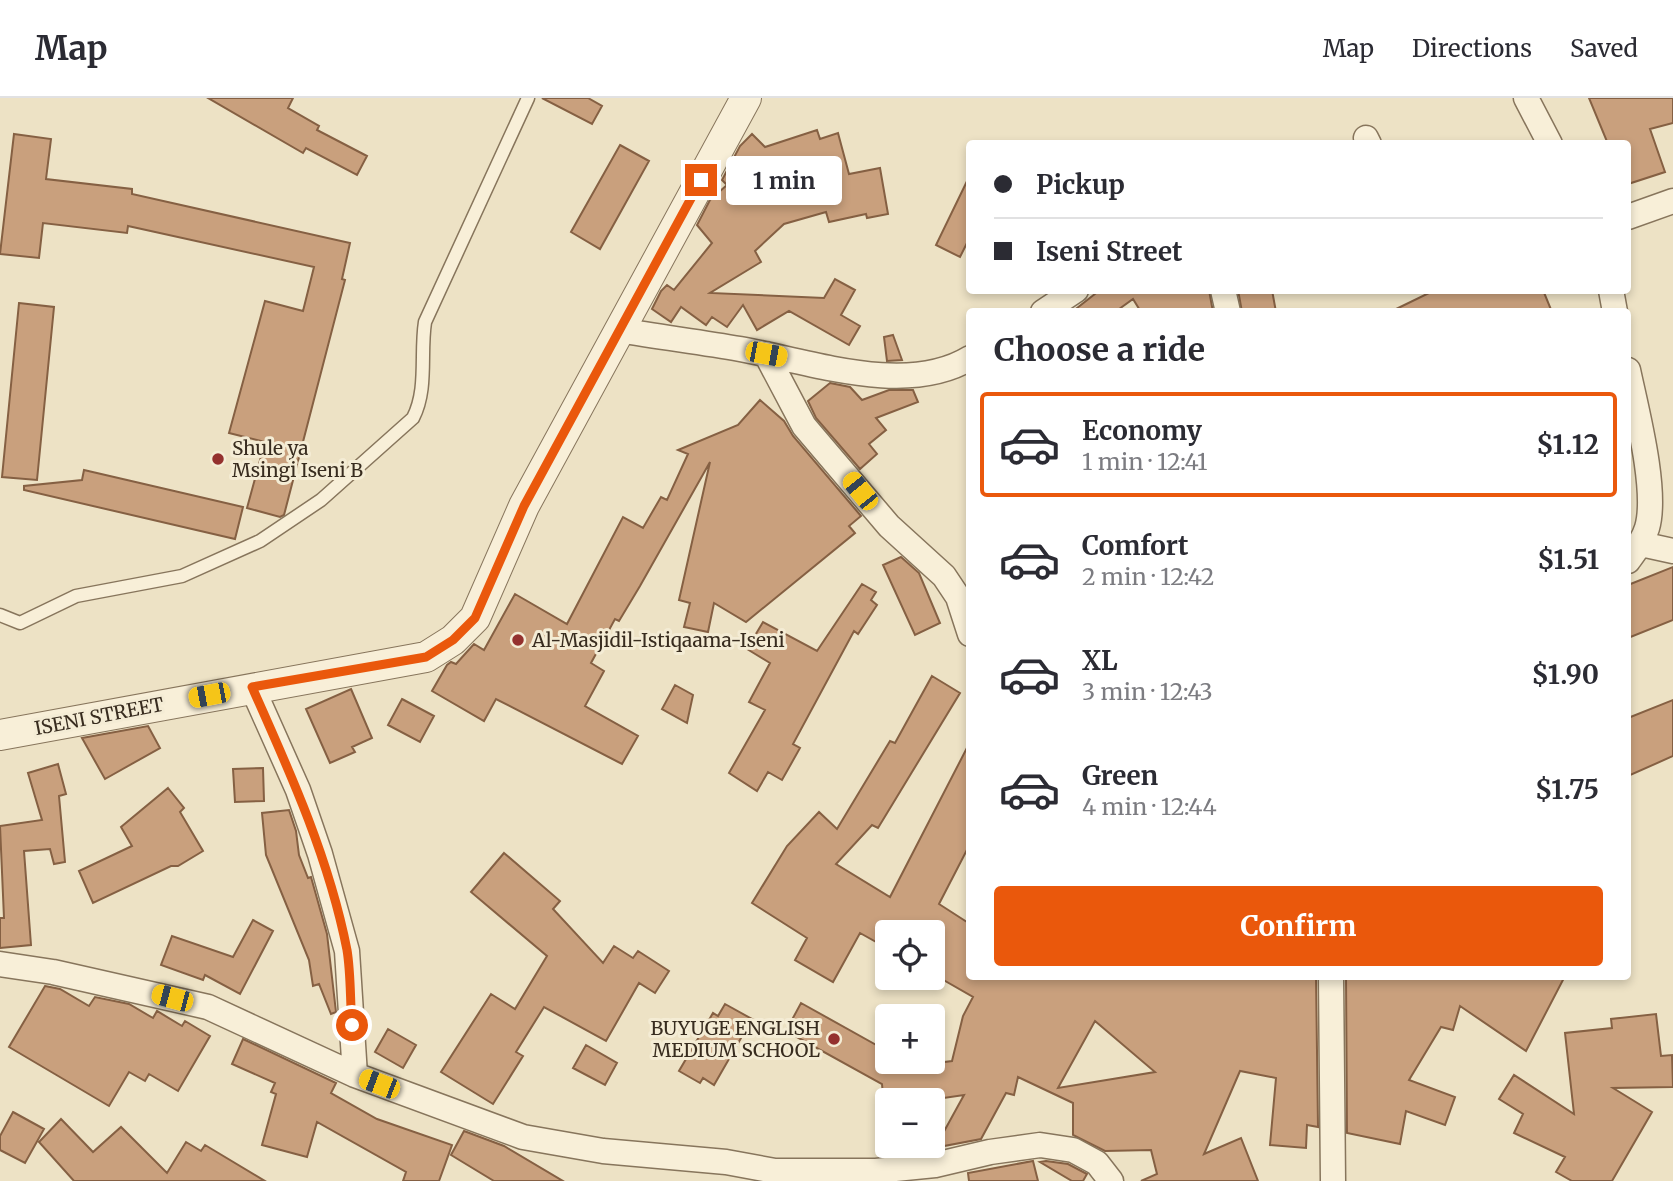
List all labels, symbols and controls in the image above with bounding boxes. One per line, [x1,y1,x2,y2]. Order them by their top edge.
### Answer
text: Map [35,28,108,69]
text: Map [1323,33,1374,64]
text: Directions [1412,33,1532,64]
text: Saved [1570,33,1638,64]
callout: 1 min [726,155,841,204]
route end [685,164,717,196]
text: 1 min [753,166,815,195]
text: Pickup [1036,168,1125,201]
text: Iseni Street [1036,235,1183,268]
text: Choose a ride [994,330,1205,370]
car [744,340,789,368]
icon: car [998,413,1061,476]
text: Economy [1082,414,1202,447]
text: $1.12 [1536,428,1599,461]
place label: Shule ya Msingi Iseni B [232,436,363,482]
text: 1 min · 12:41 [1082,447,1208,476]
marker: Shule ya Msingi Iseni B [210,451,226,467]
car [839,468,882,514]
icon: car [998,528,1061,591]
text: Comfort [1082,529,1188,562]
text: $1.51 [1537,543,1599,576]
text: 2 min · 12:42 [1082,562,1215,591]
place label: Al-Masjidil-Istiqaama-Iseni [531,628,785,652]
marker: Al-Masjidil-Istiqaama-Iseni [510,632,526,648]
icon: car [998,643,1061,706]
text: XL [1082,644,1118,677]
text: $1.90 [1532,658,1599,691]
text: 3 min · 12:43 [1082,677,1213,706]
car [187,681,232,709]
street label: ISENI STREET [32,692,166,740]
icon: car [998,758,1061,821]
text: Green [1082,759,1158,792]
text: $1.75 [1535,773,1599,806]
text: 4 min · 12:44 [1082,792,1217,821]
button: Confirm [994,886,1603,966]
map controls [875,920,945,1158]
button: locate [875,920,945,990]
car [149,982,196,1014]
button: + [875,1004,945,1074]
route start [336,1009,368,1041]
place label: BUYUGE ENGLISH MEDIUM SCHOOL [650,1016,820,1062]
marker: BUYUGE ENGLISH MEDIUM SCHOOL [826,1031,842,1047]
car [356,1067,403,1101]
button: − [875,1088,945,1158]

